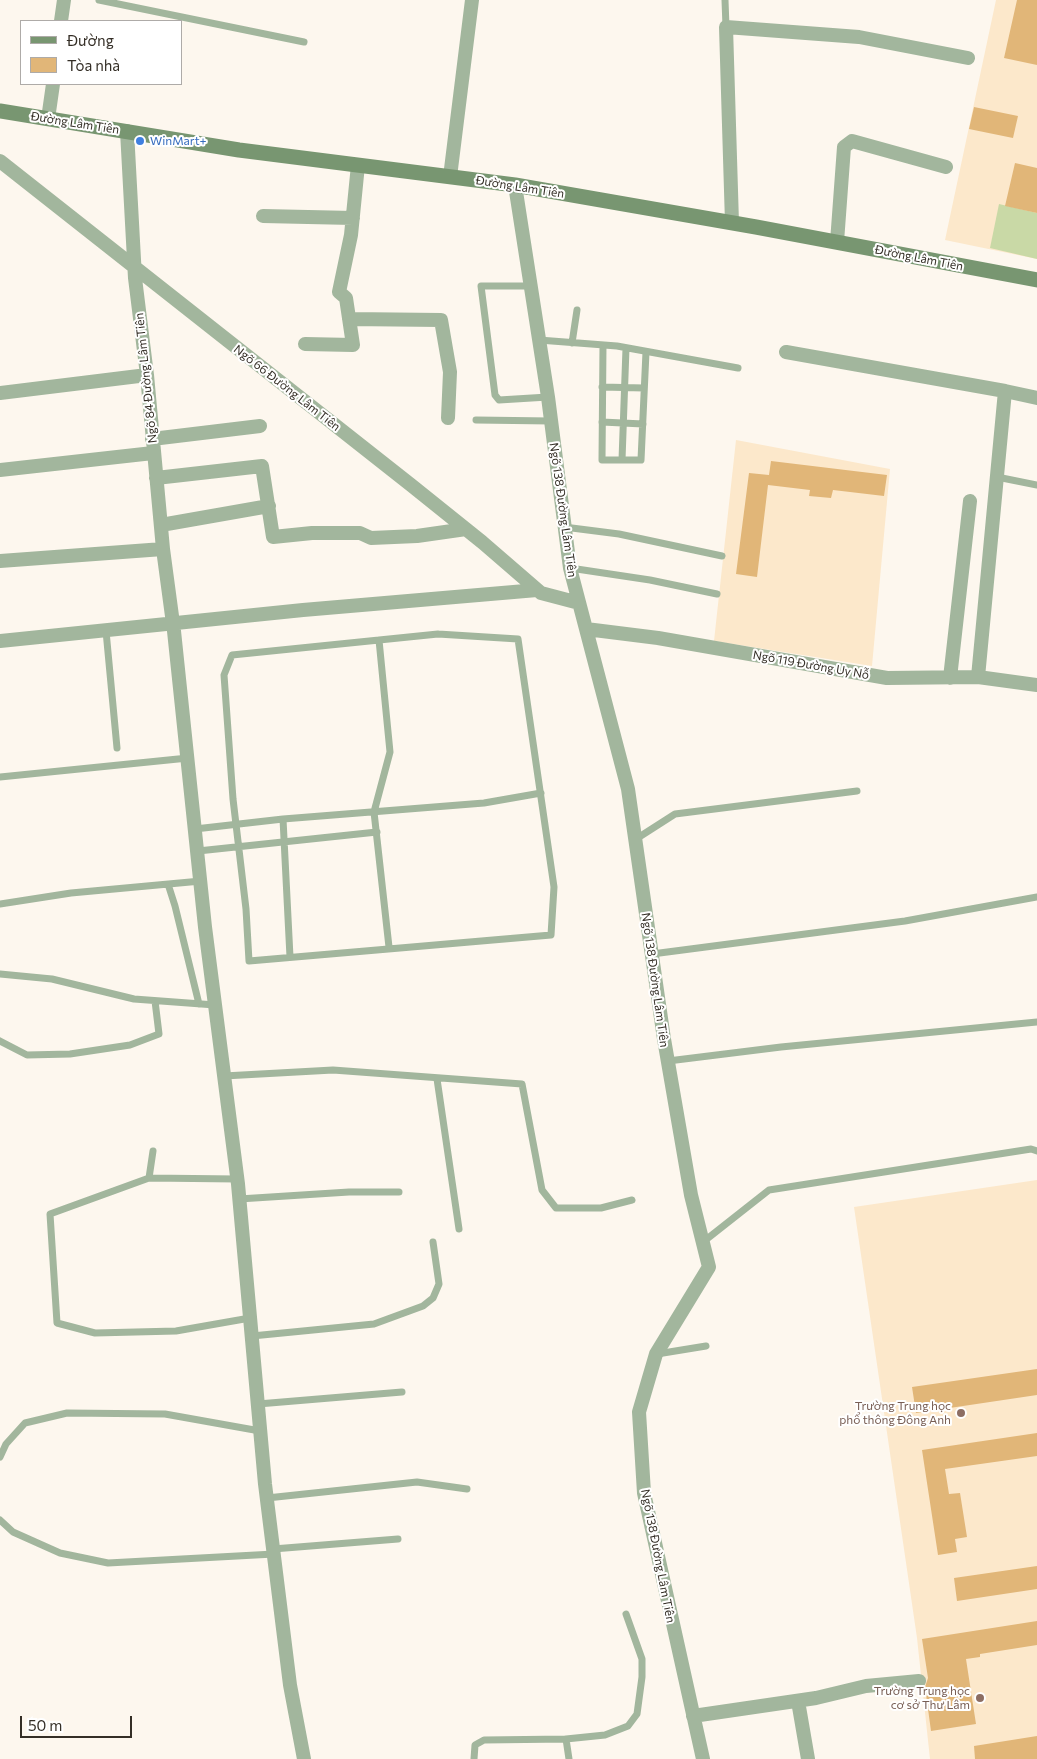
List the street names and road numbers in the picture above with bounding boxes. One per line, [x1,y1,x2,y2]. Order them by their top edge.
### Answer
street label: Đường Lâm Tiên [30,109,120,137]
street label: Đường Lâm Tiên [475,173,565,201]
street label: Đường Lâm Tiên [874,242,964,274]
street label: Ngõ 84 Đường Lâm Tiên [132,312,160,444]
street label: Ngõ 66 Đường Lâm Tiên [231,342,343,434]
street label: Ngõ 138 Đường Lâm Tiên [546,442,580,578]
street label: Ngõ 119 Đường Uy Nỗ [752,648,870,682]
street label: Ngõ 138 Đường Lâm Tiên [638,912,672,1048]
street label: Ngõ 138 Đường Lâm Tiên [638,1488,678,1624]

